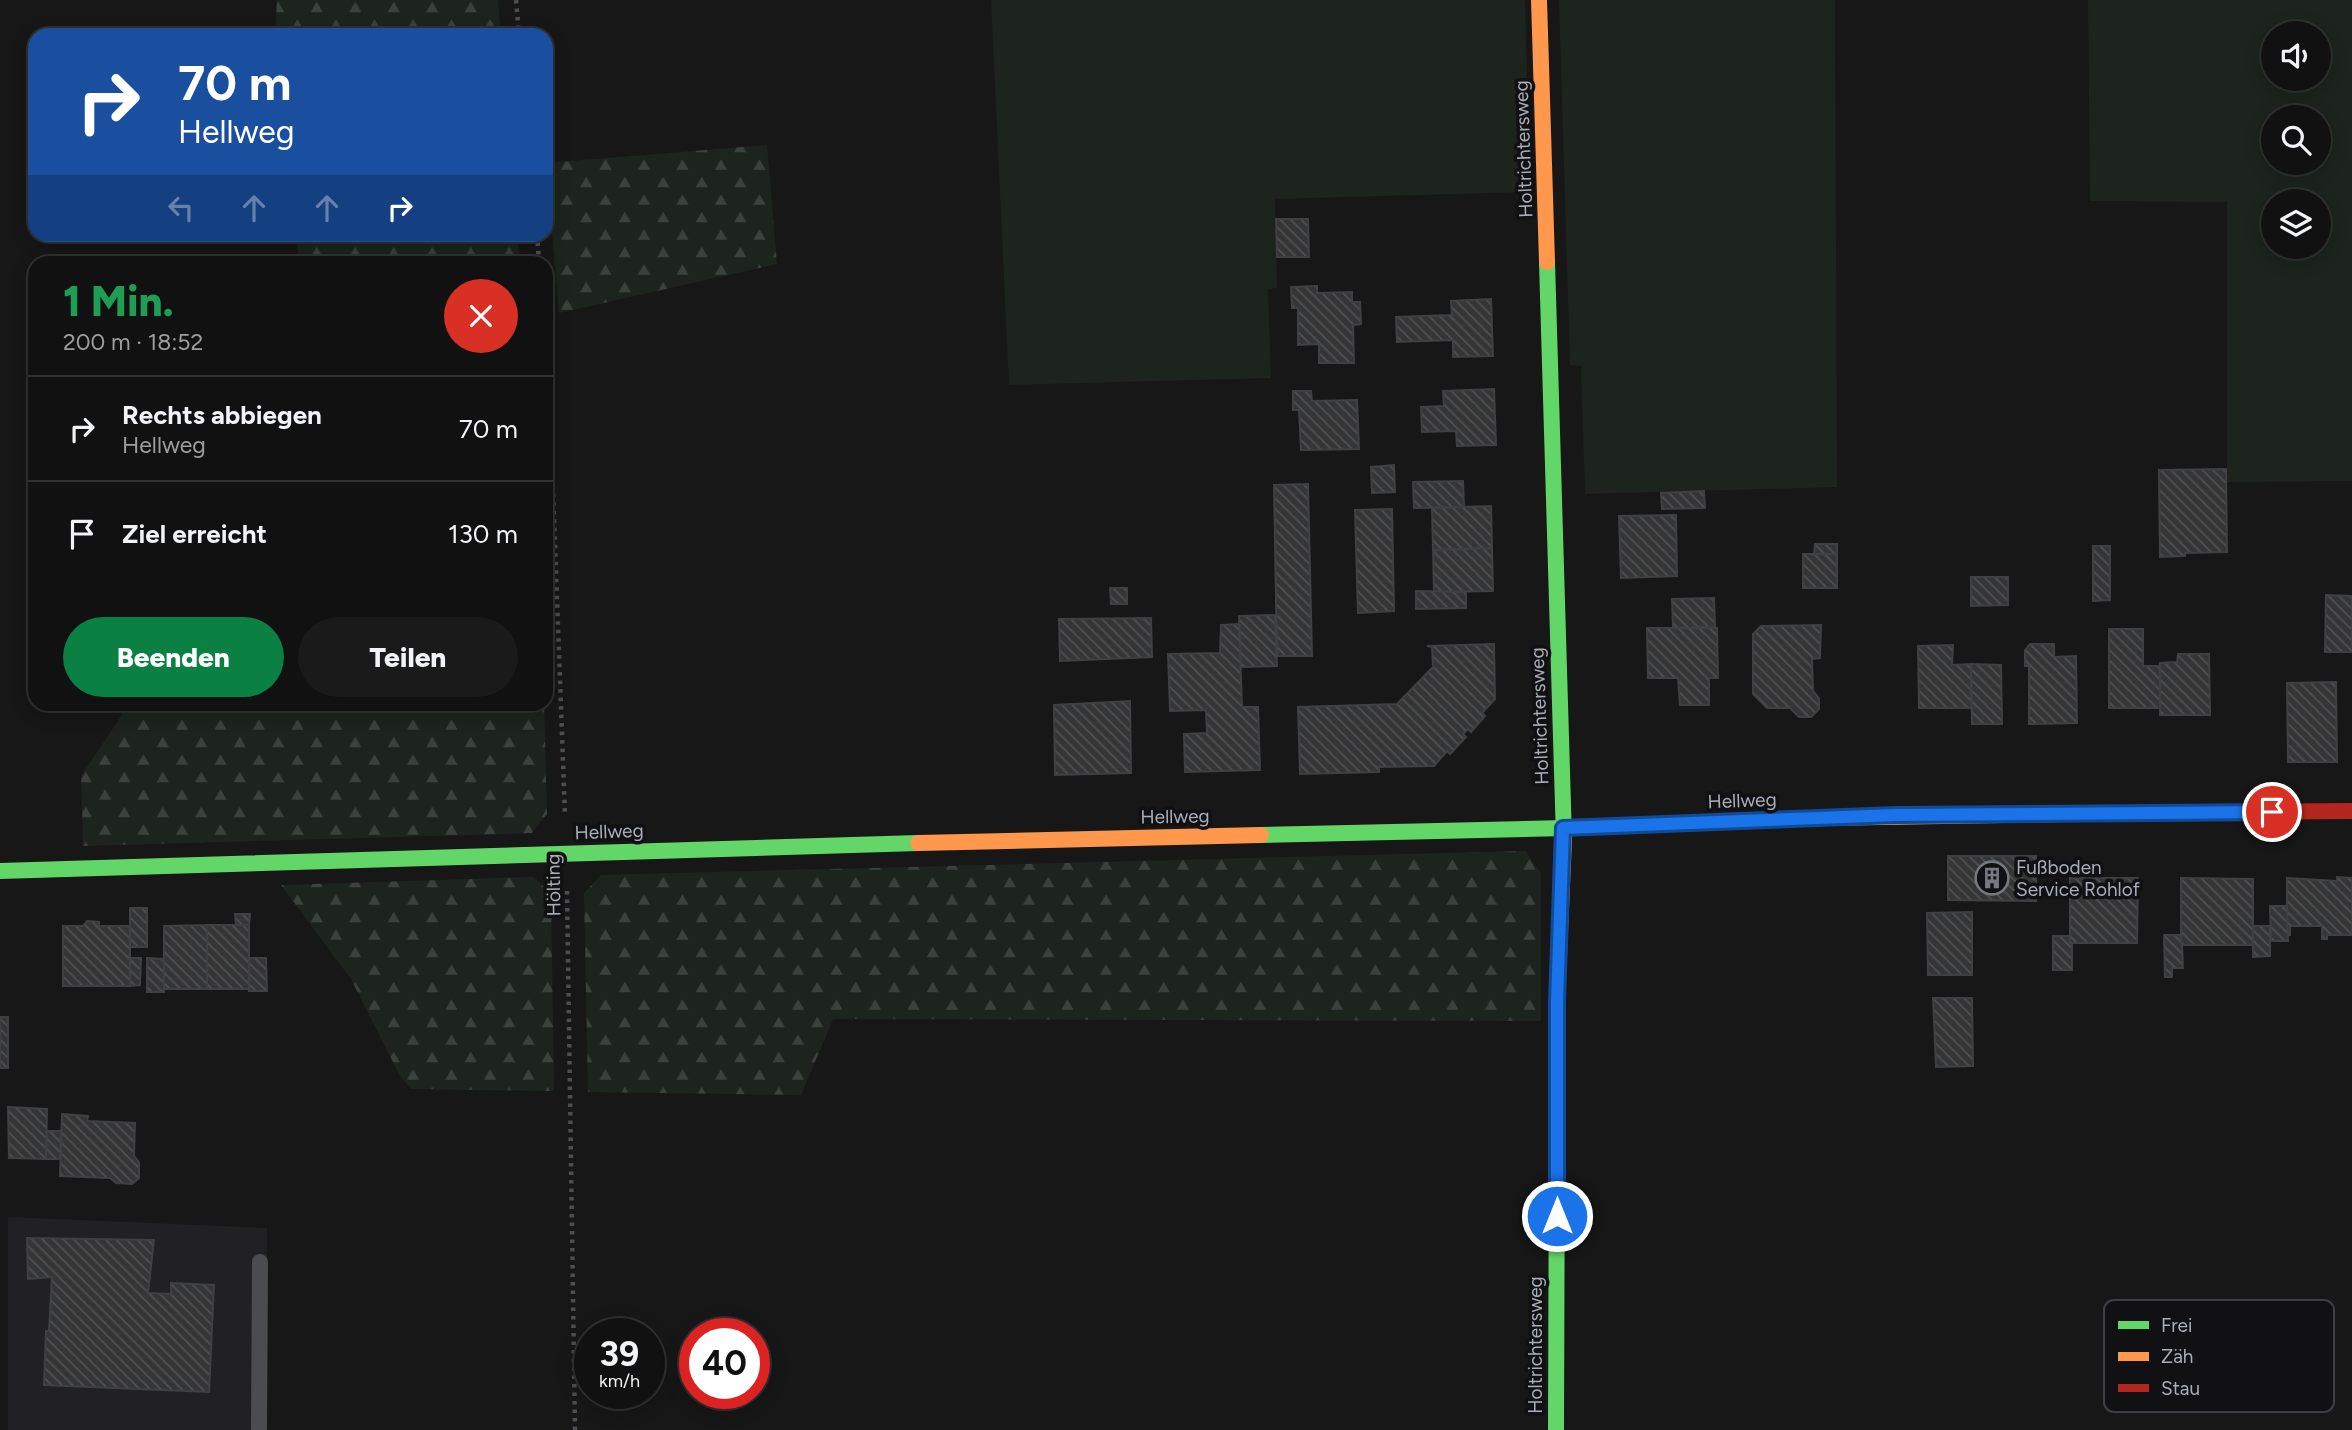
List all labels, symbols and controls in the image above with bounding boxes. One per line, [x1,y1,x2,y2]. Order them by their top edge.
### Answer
map controls [2261,21,2331,259]
button: sound [2261,21,2331,91]
text: 70 m [178,53,291,112]
icon: right [63,56,154,147]
street label: Holtrichtersweg [1510,80,1537,218]
button: search [2261,105,2331,175]
text: Hellweg [178,113,295,151]
icon: left [162,189,200,227]
icon: ahead [235,189,273,227]
icon: ahead [308,189,346,227]
icon: right [381,189,419,227]
button: layers [2261,189,2331,259]
text: 1 Min. [63,276,174,327]
button: close [444,279,518,353]
text: 200 m · 18:52 [63,328,203,356]
text: Rechts abbiegen [122,399,322,431]
icon: right [63,410,101,448]
text: 70 m [459,413,518,445]
text: Hellweg [122,431,206,459]
icon: arrive [63,515,101,553]
text: Ziel erreicht [122,518,267,550]
text: 130 m [448,518,518,550]
button: Beenden [63,617,284,697]
button: Teilen [298,617,518,697]
street label: Holtrichtersweg [1526,647,1553,785]
pin [2242,782,2302,842]
street label: Hellweg [1707,788,1777,813]
icon: arrive [2253,793,2291,831]
street label: Hellweg [1140,804,1210,829]
street label: Hellweg [574,819,644,844]
street label: Hölting [541,853,566,917]
place label: Fußboden Service Rohlof [2016,856,2140,901]
building icon: Fußboden Service Rohlof [1973,859,2011,897]
position arrow [1520,1179,1594,1253]
street label: Holtrichtersweg [1524,1276,1547,1414]
legend [2104,1300,2334,1412]
text: Frei [2161,1314,2192,1337]
speed limit sign: 40 [679,1318,770,1409]
text: 39 [600,1333,639,1375]
text: Zäh [2161,1345,2193,1368]
text: km/h [599,1370,640,1392]
text: Stau [2161,1377,2200,1400]

